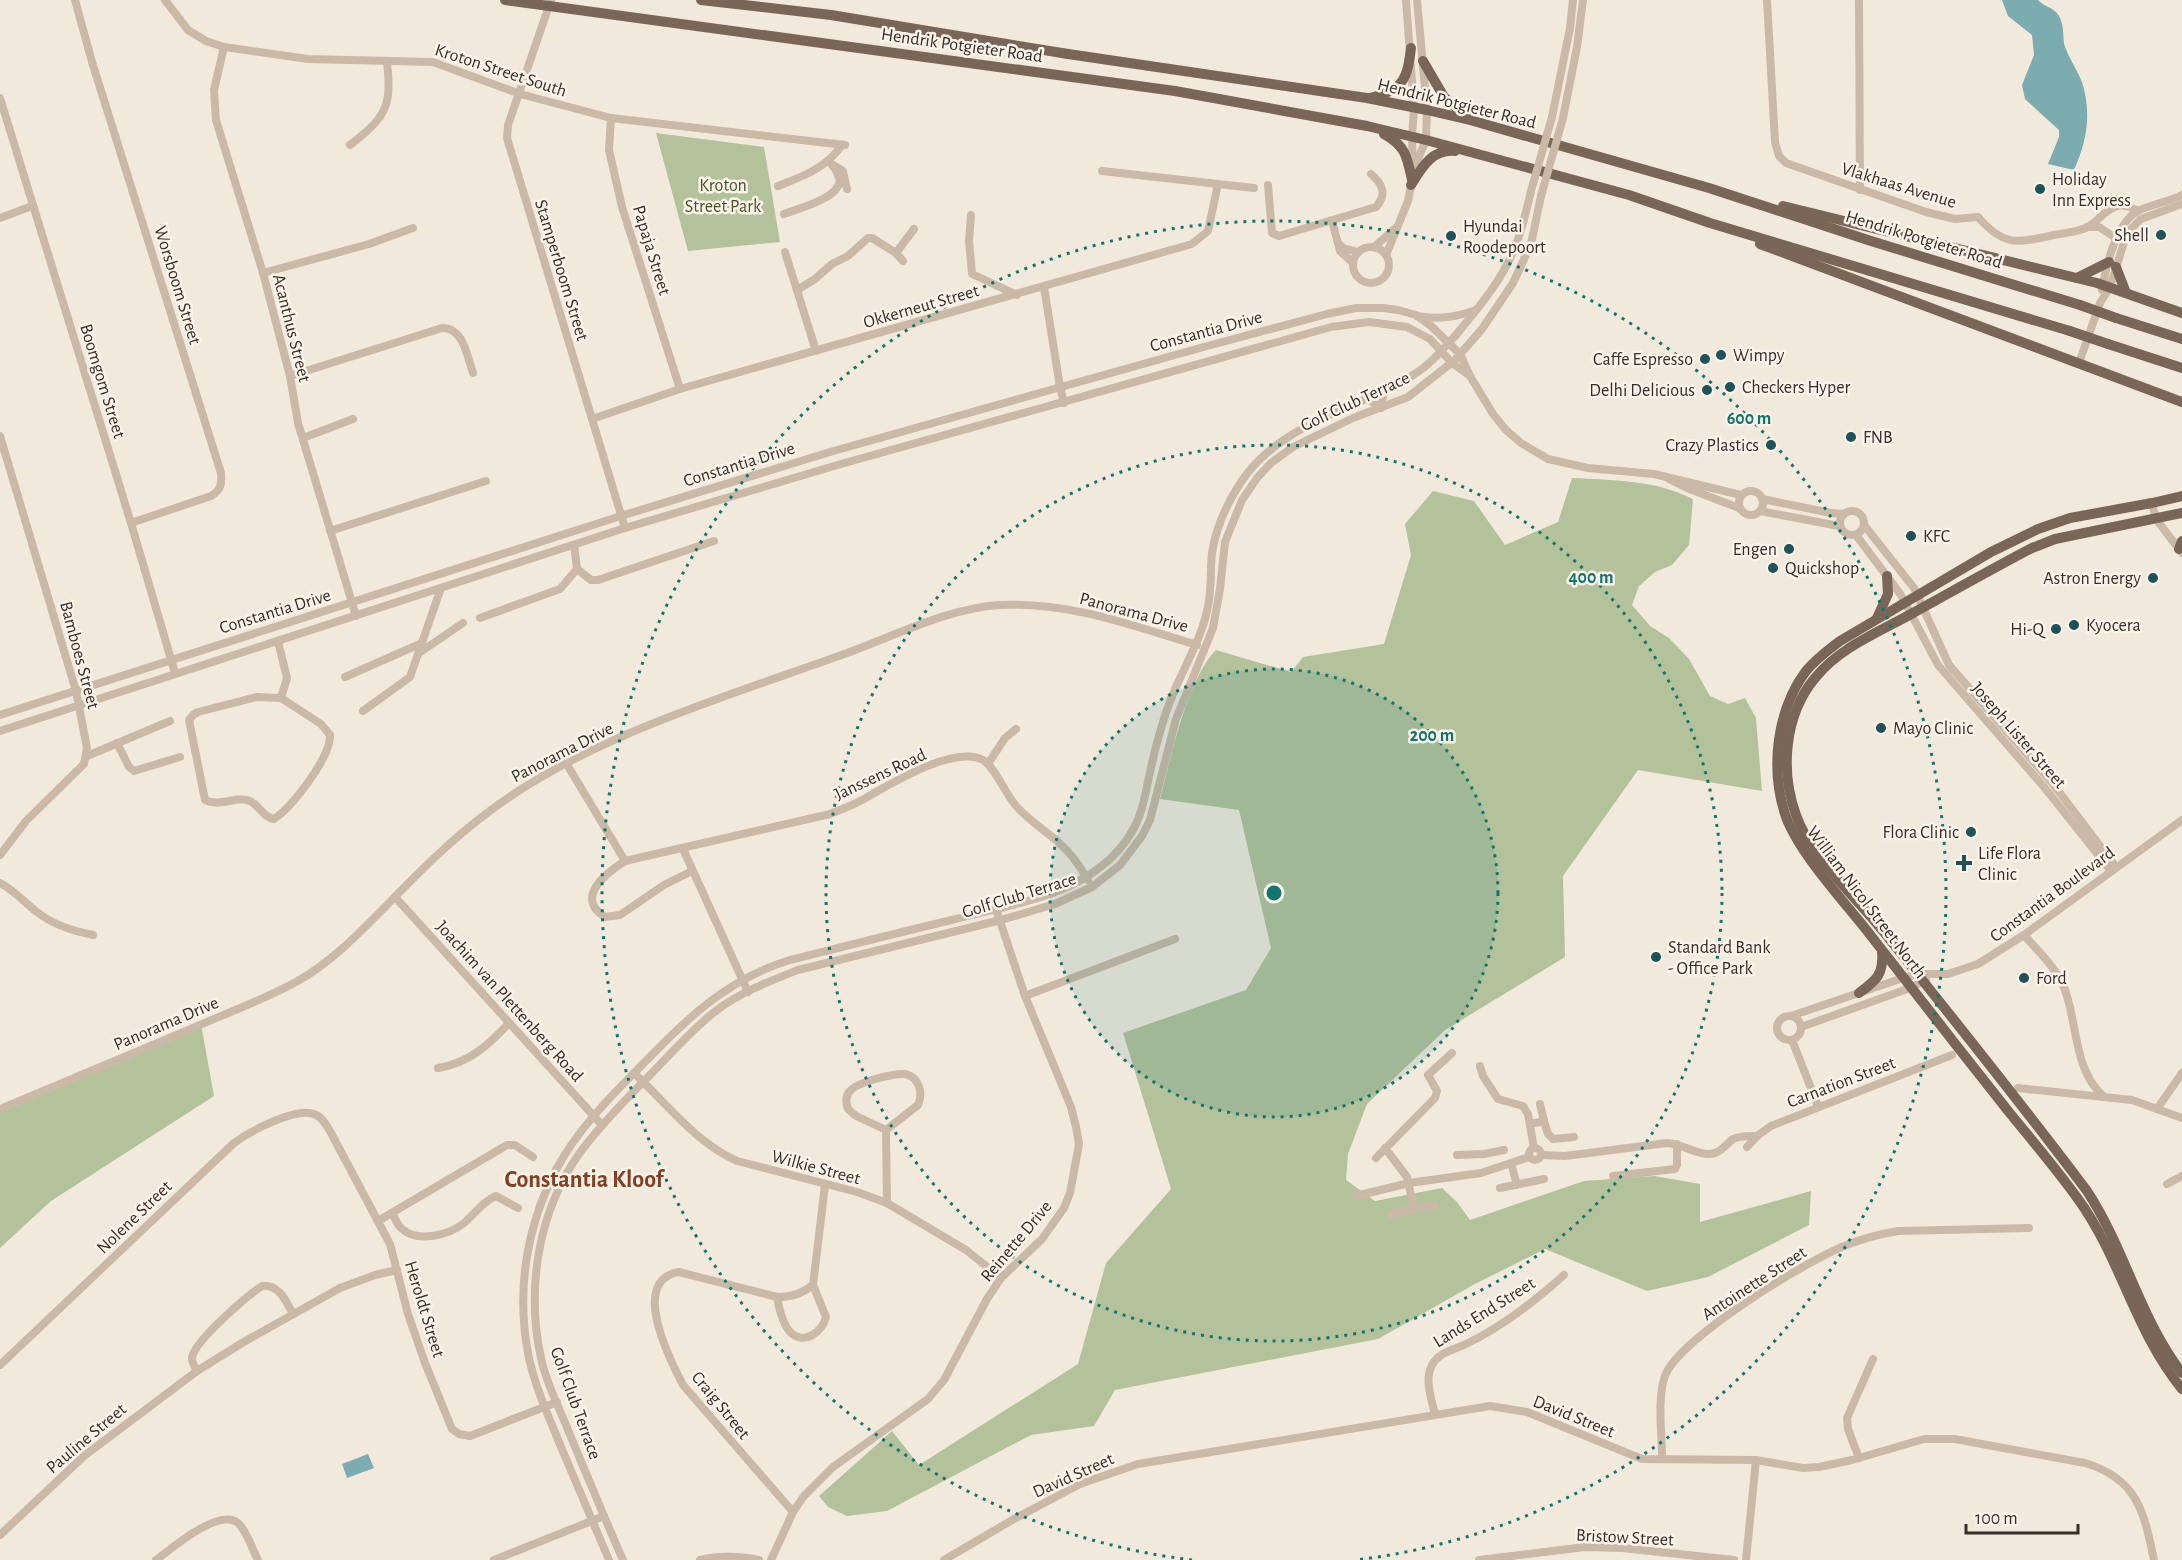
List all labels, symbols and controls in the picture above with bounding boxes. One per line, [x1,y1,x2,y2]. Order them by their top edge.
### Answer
street label: Hendrik Potgieter Road [880,26,1044,66]
street label: Kroton Street South [433,41,569,101]
street label: Hendrik Potgieter Road [1376,76,1538,132]
street label: Vlakhaas Avenue [1839,160,1958,212]
place label: Holiday Inn Express [2052,171,2131,210]
park label: Kroton Street Park [685,177,762,216]
marker: Holiday Inn Express [2033,182,2047,196]
street label: Stamperboom Street [531,198,591,343]
street label: Papaja Street [629,203,673,298]
street label: Hendrik Potgieter Road [1843,208,2004,272]
place label: Hyundai Roodepoort [1463,218,1546,257]
street label: Worsboom Street [150,224,204,347]
place label: Shell [2114,227,2149,245]
marker: Shell [2154,228,2168,242]
marker: Hyundai Roodepoort [1444,229,1458,243]
street label: Acanthus Street [269,272,313,384]
street label: Okkerneut Street [861,282,981,332]
street label: Constantia Drive [1148,308,1264,356]
street label: Boomgom Street [76,322,128,441]
place label: Wimpy [1733,347,1785,365]
marker: Wimpy [1714,348,1728,362]
place label: Caffe Espresso [1593,351,1693,369]
marker: Caffe Espresso [1698,352,1712,366]
street label: Golf Club Terrace [1298,369,1413,435]
place label: Checkers Hyper [1742,379,1851,397]
marker: Checkers Hyper [1723,380,1737,394]
place label: Delhi Delicious [1589,382,1695,400]
marker: Delhi Delicious [1700,383,1714,397]
text: 600 m [1727,410,1771,428]
place label: FNB [1863,429,1893,447]
marker: FNB [1844,430,1858,444]
place label: Crazy Plastics [1666,437,1759,455]
marker: Crazy Plastics [1764,438,1778,452]
street label: Constantia Drive [681,439,797,490]
place label: KFC [1923,528,1950,546]
marker: KFC [1904,529,1918,543]
place label: Engen [1733,541,1777,559]
marker: Engen [1782,542,1796,556]
place label: Quickshop [1785,560,1859,578]
marker: Quickshop [1766,561,1780,575]
text: 400 m [1568,569,1614,587]
place label: Astron Energy [2043,570,2141,588]
marker: Astron Energy [2146,571,2160,585]
street label: Constantia Drive [217,586,333,637]
street label: Panorama Drive [1077,590,1190,636]
street label: Bamboes Street [56,600,102,711]
place label: Kyocera [2086,617,2141,635]
marker: Kyocera [2067,618,2081,632]
place label: Hi-Q [2010,621,2046,639]
marker: Hi-Q [2049,622,2063,636]
street label: Joseph Lister Street [1968,679,2069,792]
street label: Panorama Drive [509,719,616,786]
place label: Mayo Clinic [1893,720,1973,738]
marker: Mayo Clinic [1874,721,1888,735]
text: 200 m [1410,727,1454,745]
street label: Janssens Road [832,746,929,804]
street label: William Nicol Street North [1803,823,1929,982]
place label: Flora Clinic [1882,824,1959,842]
marker: Flora Clinic [1964,825,1978,839]
street label: Constantia Boulevard [1987,844,2118,946]
place label: Life Flora Clinic [1978,845,2041,884]
marker: Life Flora Clinic [1955,854,1973,872]
street label: Golf Club Terrace [960,870,1078,922]
centre of rings [1264,883,1284,903]
street label: Joachim van Plettenberg Road [432,918,586,1086]
place label: Standard Bank - Office Park [1668,939,1771,978]
marker: Standard Bank - Office Park [1649,950,1663,964]
place label: Ford [2036,970,2067,988]
marker: Ford [2017,971,2031,985]
street label: Panorama Drive [111,994,221,1054]
street label: Carnation Street [1785,1054,1898,1112]
street label: Wilkie Street [769,1147,862,1189]
district label: Constantia Kloof [505,1168,666,1192]
street label: Nolene Street [94,1178,176,1258]
street label: Reinette Drive [978,1198,1056,1286]
street label: Antoinette Street [1699,1243,1810,1324]
street label: Heroldt Street [401,1259,447,1360]
street label: Lands End Street [1430,1274,1539,1351]
street label: Golf Club Terrace [546,1345,604,1462]
street label: Craig Street [688,1368,753,1443]
street label: David Street [1530,1392,1617,1442]
street label: Pauline Street [43,1400,130,1477]
street label: David Street [1030,1450,1117,1502]
scale bar [1966,1497,2078,1535]
text: 100 m [1975,1510,2018,1528]
street label: Bristow Street [1576,1526,1675,1550]

